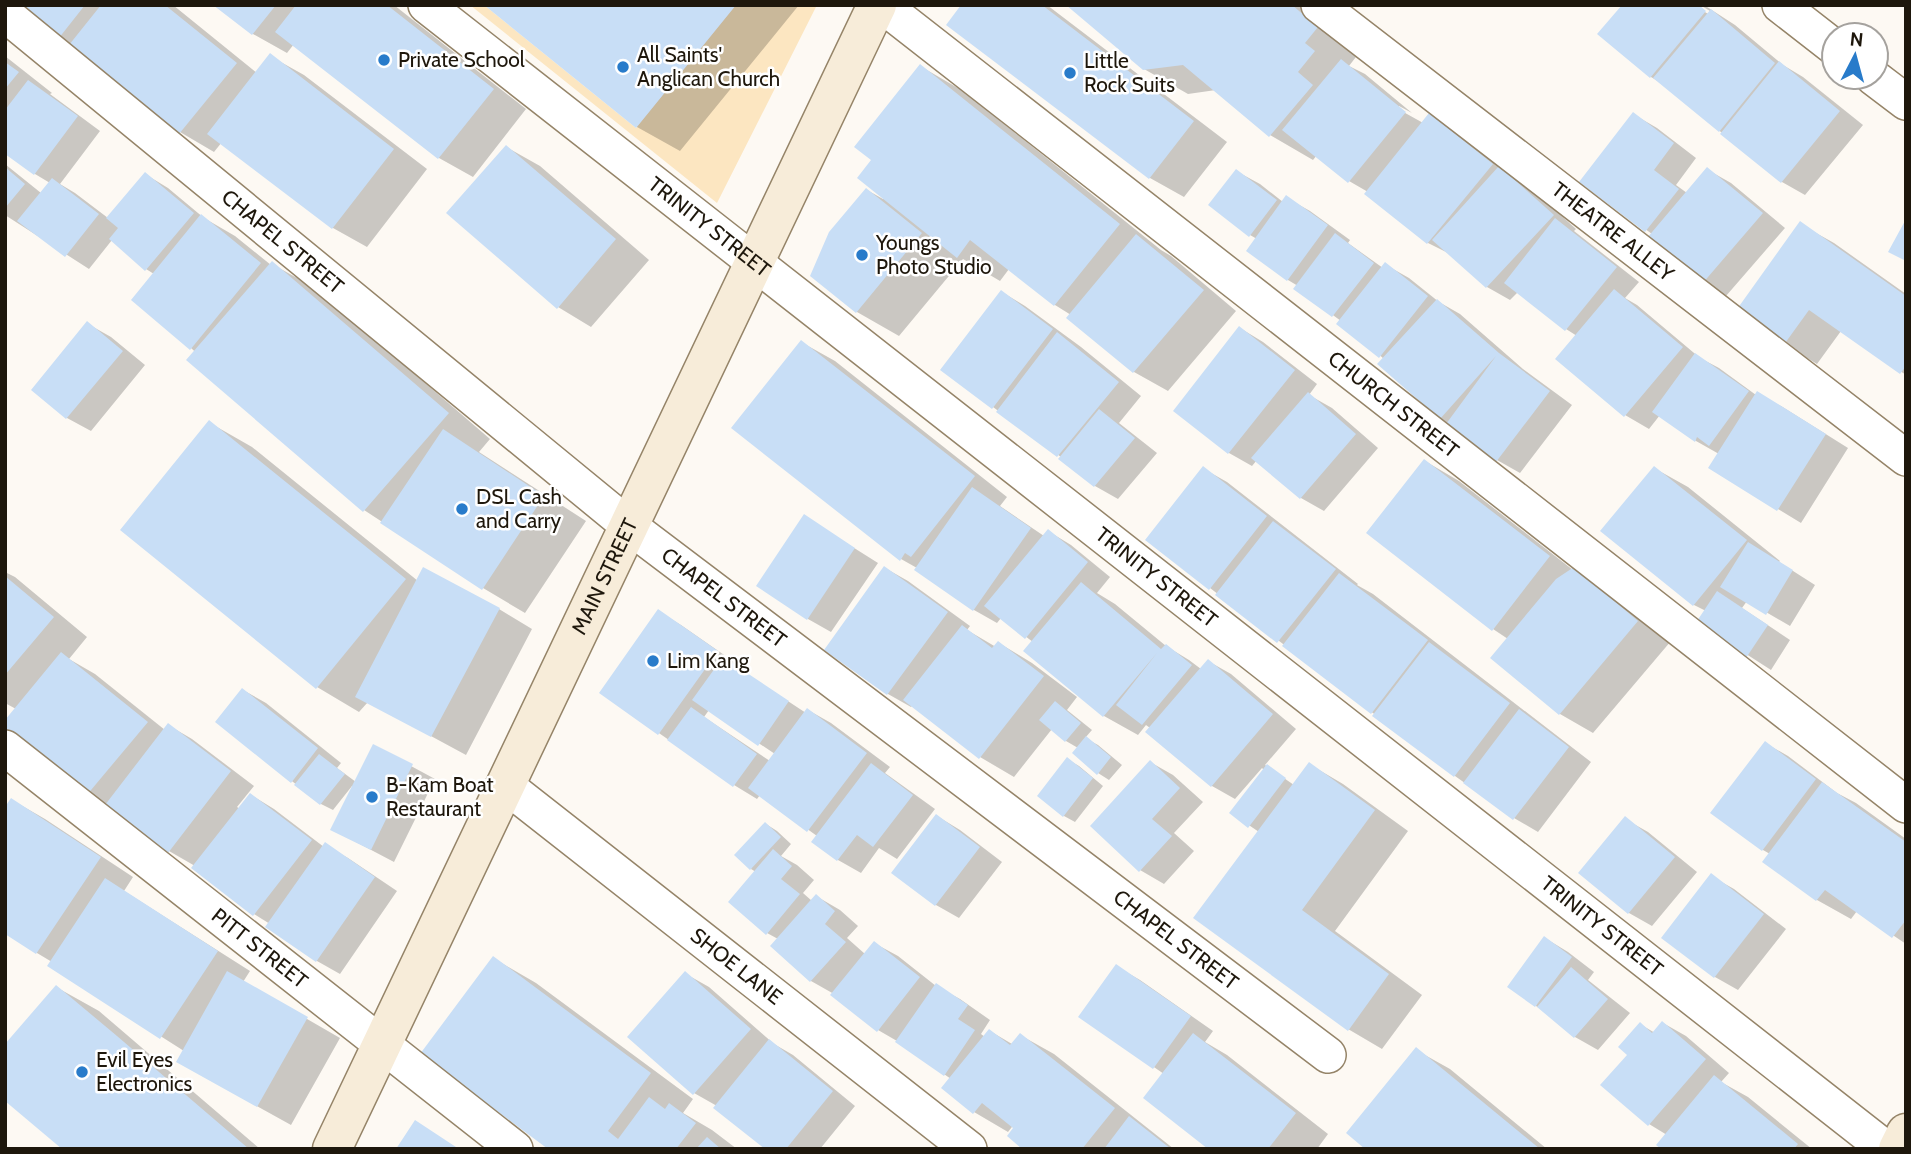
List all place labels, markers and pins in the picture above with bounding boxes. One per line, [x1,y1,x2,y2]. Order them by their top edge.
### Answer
place label: All Saints' Anglican Church [637,42,780,91]
place label: Private School [398,47,525,72]
place label: Little Rock Suits [1084,48,1175,97]
marker: Private School [376,52,392,68]
marker: All Saints' Anglican Church [615,59,631,75]
marker: Little Rock Suits [1062,65,1078,81]
place label: Youngs Photo Studio [875,230,992,279]
marker: Youngs Photo Studio [854,247,870,263]
place label: DSL Cash and Carry [476,484,562,533]
marker: DSL Cash and Carry [454,501,470,517]
place label: Lim Kang [667,648,750,673]
marker: Lim Kang [645,653,661,669]
place label: B-Kam Boat Restaurant [386,772,494,821]
marker: B-Kam Boat Restaurant [364,789,380,805]
place label: Evil Eyes Electronics [96,1047,192,1096]
marker: Evil Eyes Electronics [74,1064,90,1080]

